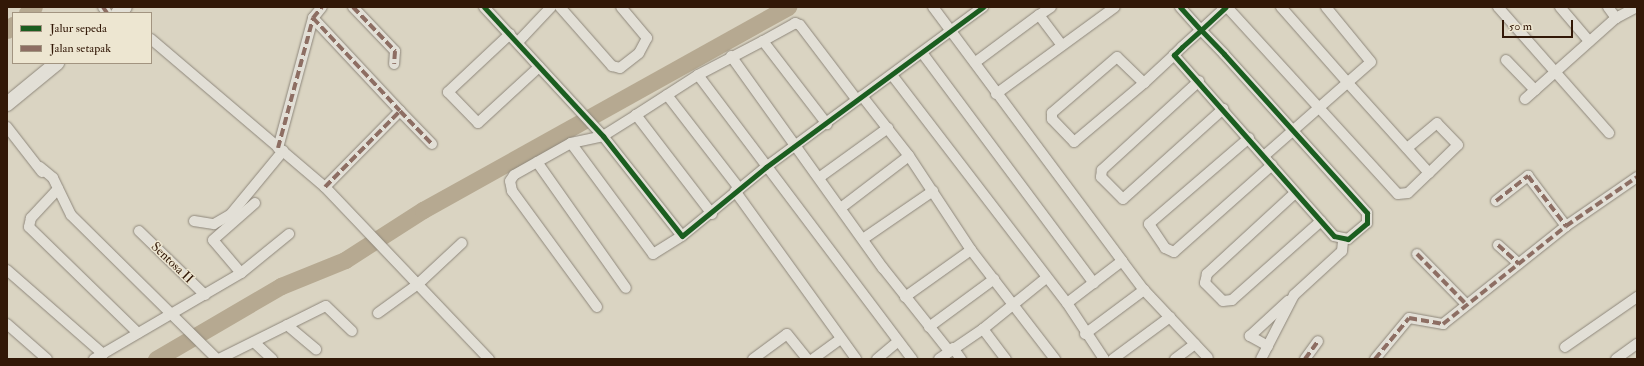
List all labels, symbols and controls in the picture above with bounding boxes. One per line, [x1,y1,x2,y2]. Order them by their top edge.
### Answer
legend [12,12,152,64]
scale bar [1504,12,1575,38]
text: 50 m [1509,19,1532,34]
text: Jalur sepeda [50,21,107,36]
text: Jalan setapak [50,41,111,56]
street label: Sentosa II [148,239,196,287]

